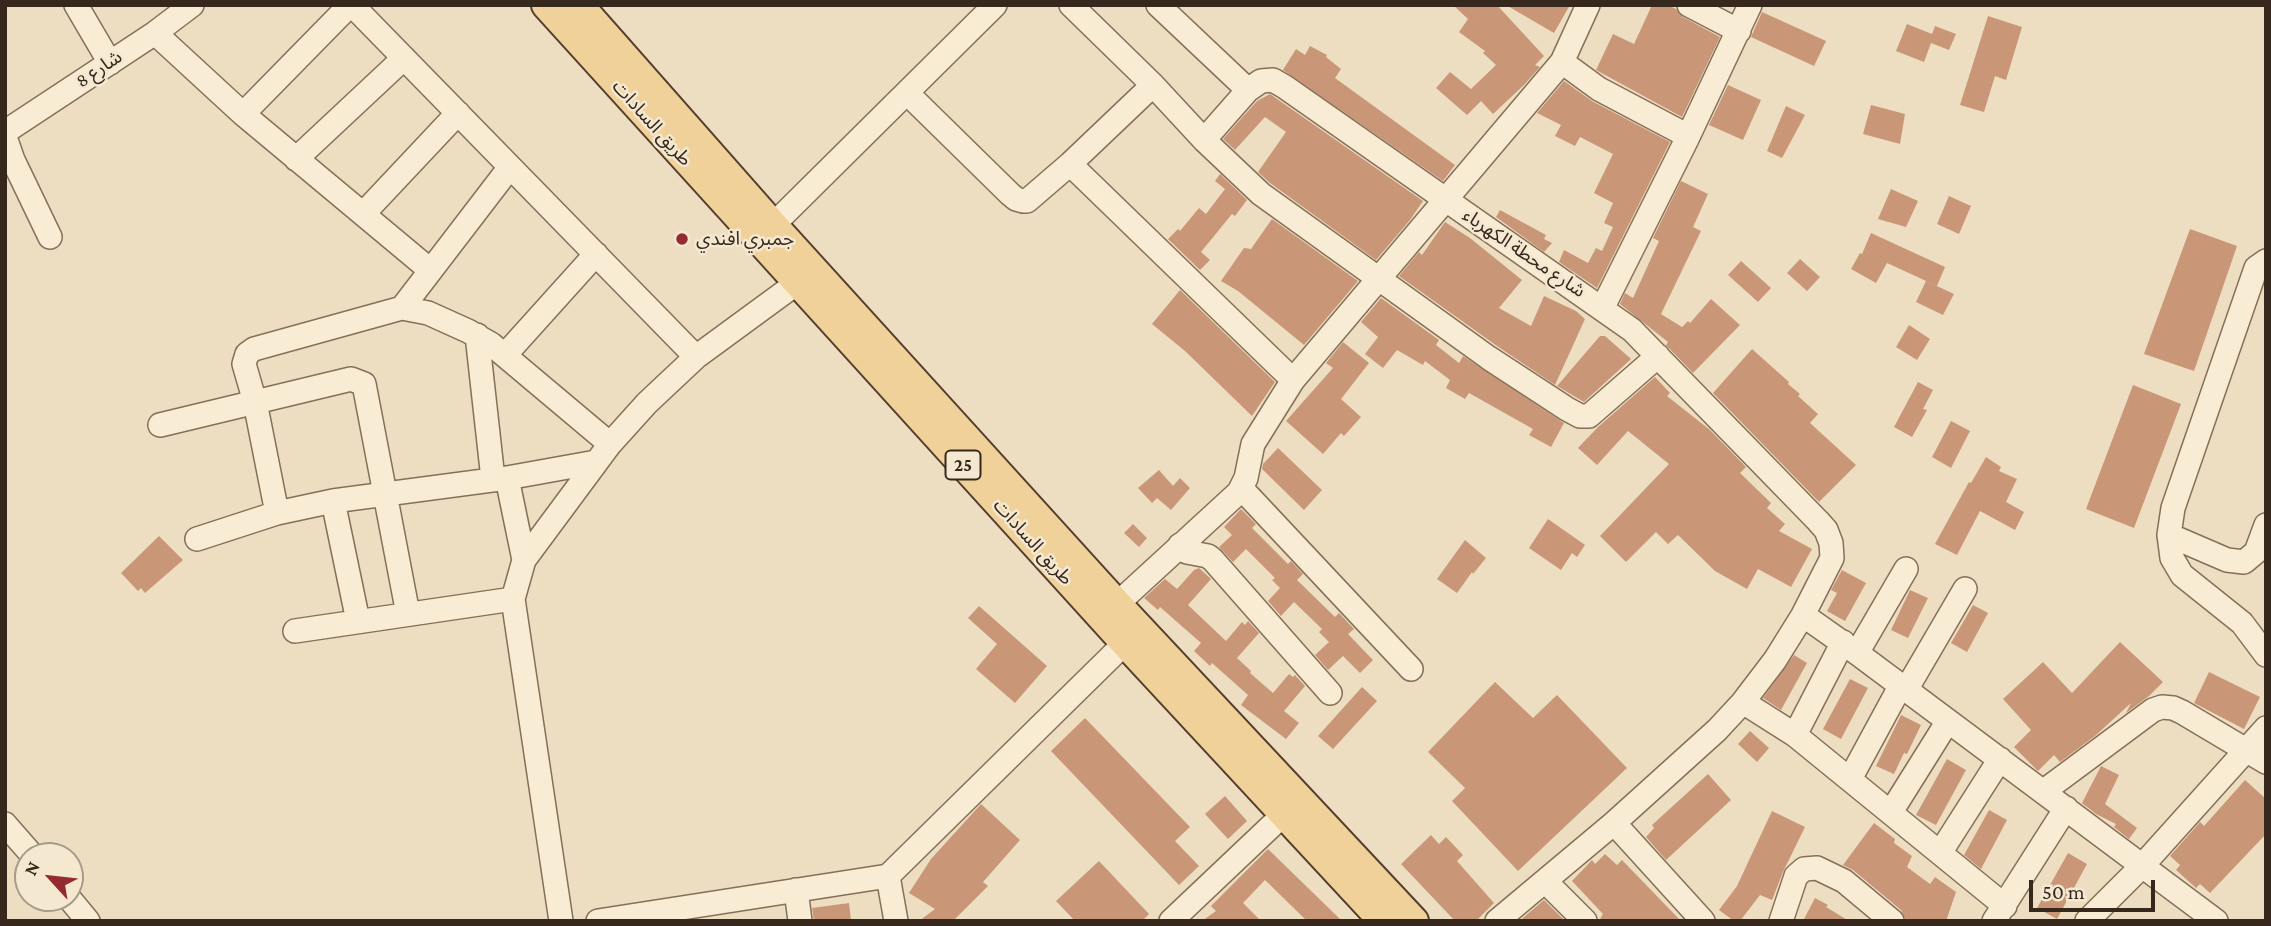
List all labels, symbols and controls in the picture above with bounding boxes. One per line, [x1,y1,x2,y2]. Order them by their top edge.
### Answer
street label: شارع 8 [72,45,126,93]
street label: طريق السادات [607,75,697,171]
street label: شارع محطة الكهرباء [1458,204,1590,302]
place label: جمبري افندي [696,228,794,250]
marker: جمبري افندي [674,231,690,247]
road number: 25 [946,450,981,480]
street label: طريق السادات [988,494,1078,590]
north arrow [14,842,84,912]
text: N [19,858,44,879]
scale bar [2033,866,2159,910]
text: 50 m [2042,880,2085,904]

